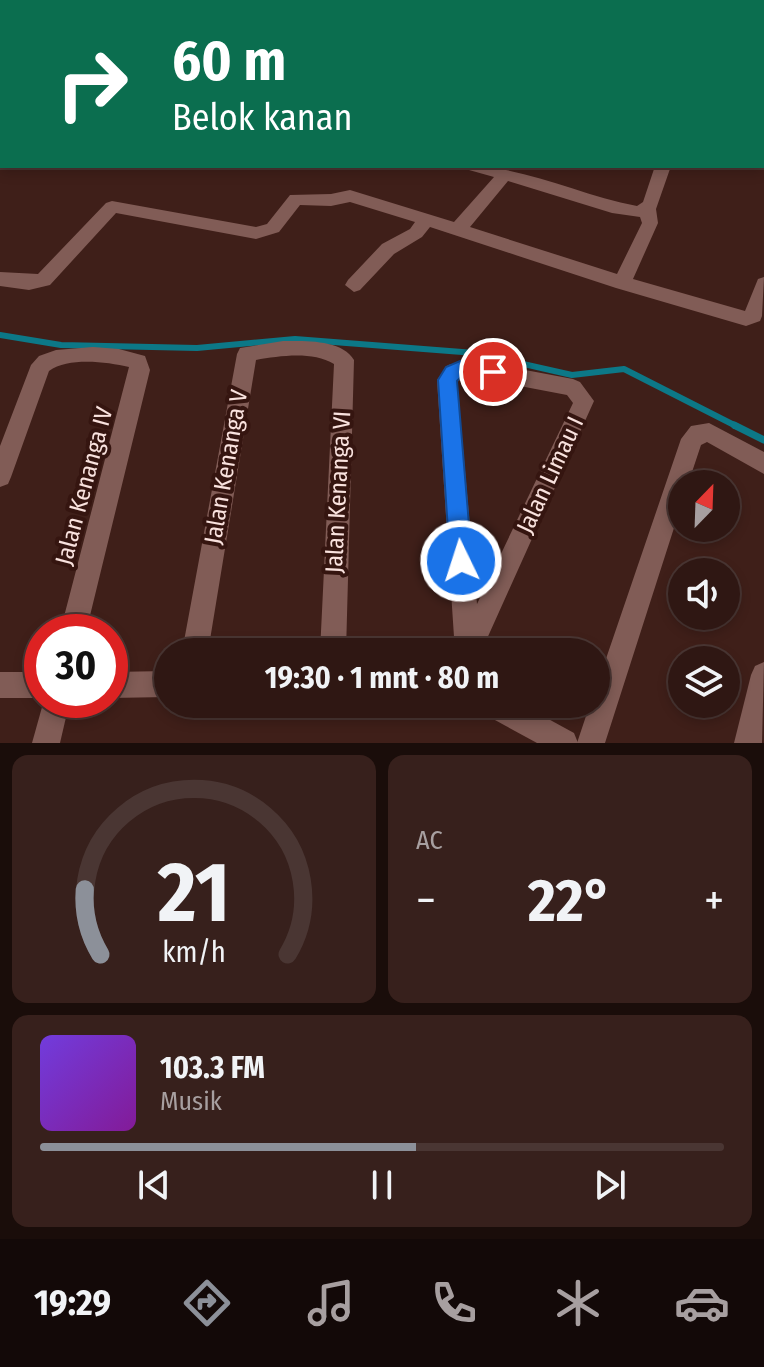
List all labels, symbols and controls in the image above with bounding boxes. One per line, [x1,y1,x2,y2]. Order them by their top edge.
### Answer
text: 60 m [172,28,286,95]
icon: right [40,32,144,136]
text: Belok kanan [172,96,352,140]
pin [459,338,527,406]
icon: arrive [471,350,515,394]
street label: Jalan Kenanga V [199,387,253,546]
street label: Jalan Kenanga IV [49,403,119,568]
street label: Jalan Kenanga VI [320,410,356,574]
street label: Jalan Limau I [511,412,589,538]
north arrow [668,470,740,542]
map controls [668,470,740,718]
position arrow [419,519,503,603]
button: sound [668,558,740,630]
speed limit sign: 30 [24,614,128,718]
button: layers [668,646,740,718]
text: 19:30 · 1 mnt · 80 m [265,660,499,696]
text: AC [416,825,443,856]
text: 21 [157,843,230,943]
text: 22° [528,865,612,937]
text: − [416,874,436,927]
text: + [704,874,724,927]
text: km/h [162,935,226,970]
text: 103.3 FM [160,1050,265,1086]
text: Musik [160,1086,222,1117]
icon: previous [132,1163,176,1207]
icon: pause [360,1163,404,1207]
icon: next [588,1163,632,1207]
icon: directions [179,1275,235,1331]
icon: music [303,1275,359,1331]
icon: phone [426,1275,482,1331]
icon: climate [550,1275,606,1331]
icon: car [674,1275,730,1331]
text: 19:29 [34,1281,111,1325]

